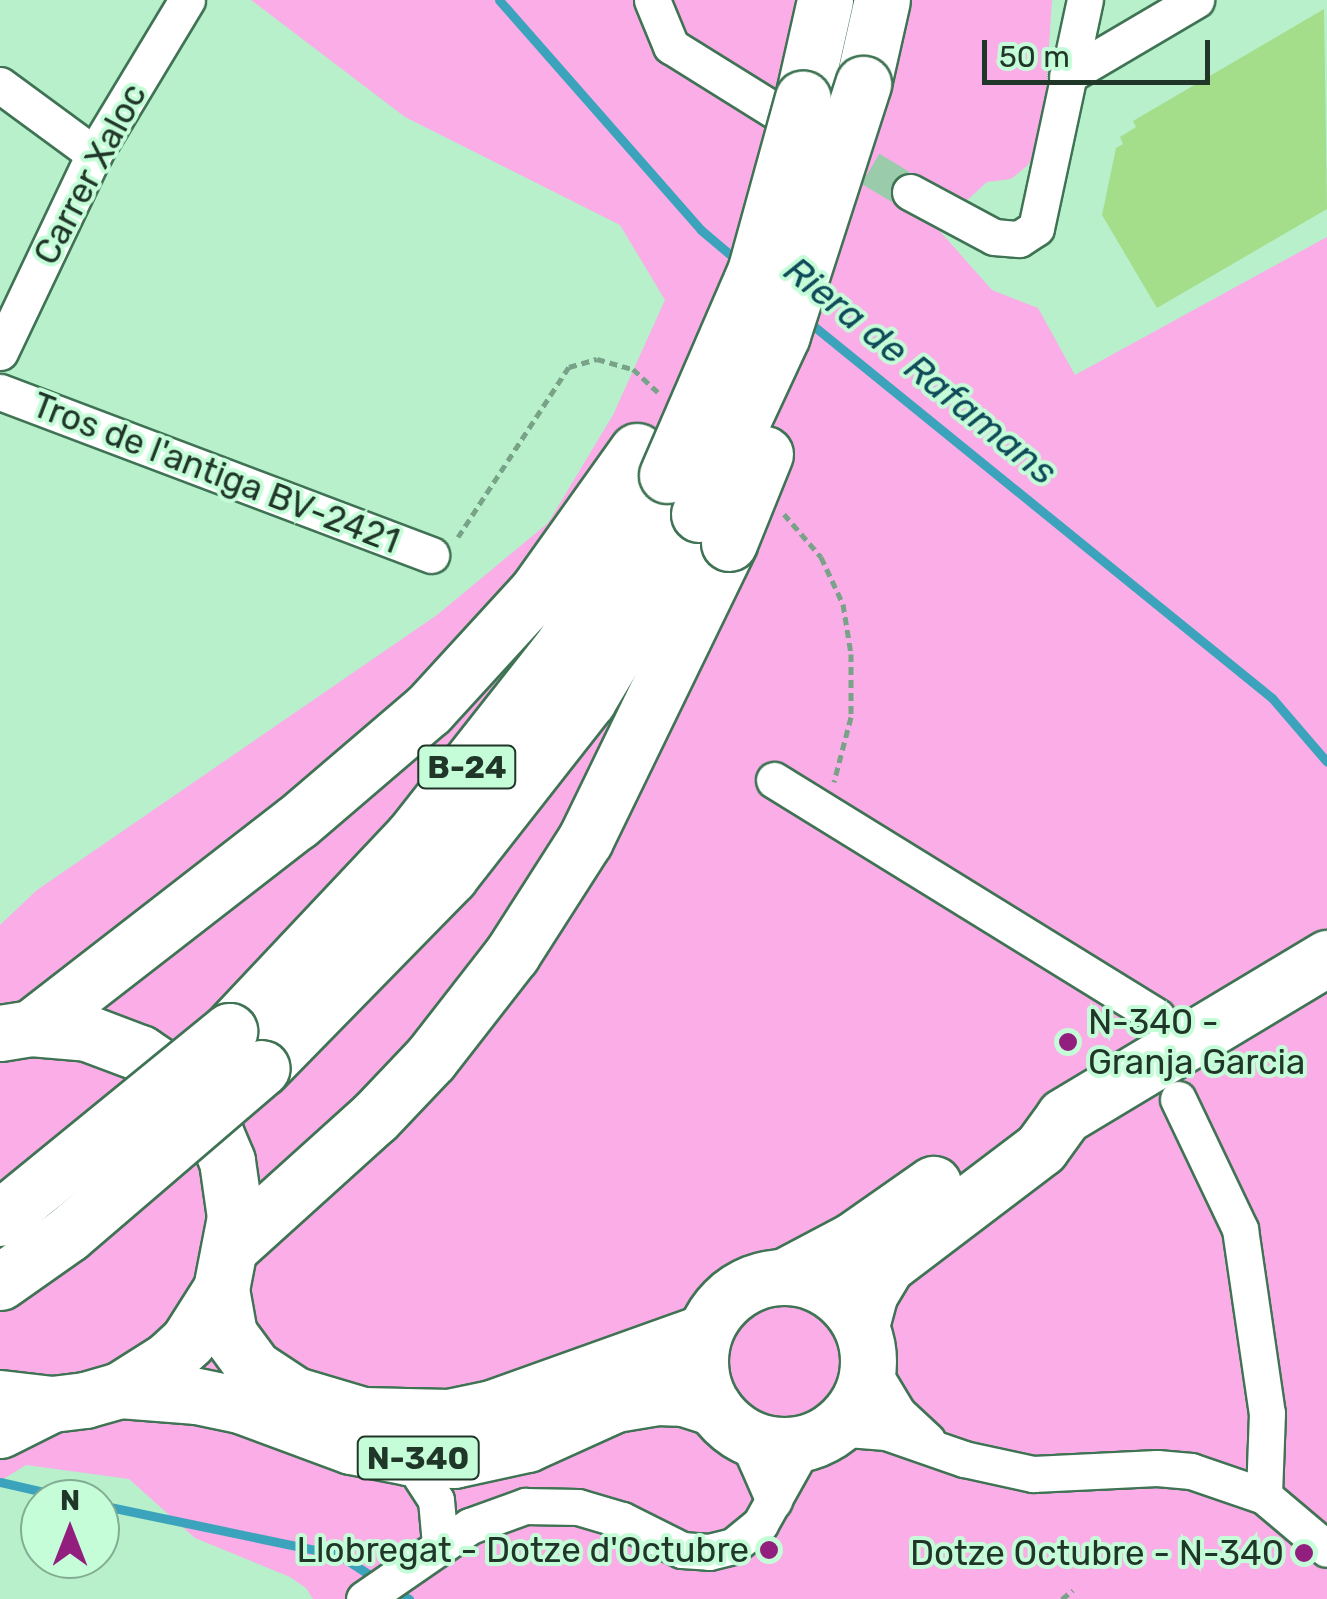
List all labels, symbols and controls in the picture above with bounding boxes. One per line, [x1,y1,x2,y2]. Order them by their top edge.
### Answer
scale bar [987,20,1214,82]
text: 50 m [999,39,1070,75]
street label: Carrer Xaloc [25,76,155,272]
water label: Riera de Rafamans [775,247,1065,495]
street label: Tros de l'antiga BV-2421 [27,384,405,562]
road number: B-24 [417,740,517,794]
place label: N-340 - Granja Garcia [1088,1001,1305,1083]
marker: N-340 - Granja Garcia [1057,1031,1079,1053]
road number: N-340 [356,1431,480,1485]
north arrow [20,1479,120,1579]
text: N [60,1484,80,1517]
place label: Llobregat - Dotze d'Octubre [296,1529,749,1571]
place label: Dotze Octubre - N-340 [910,1532,1284,1574]
marker: Llobregat - Dotze d'Octubre [758,1539,780,1561]
marker: Dotze Octubre - N-340 [1293,1542,1315,1564]

